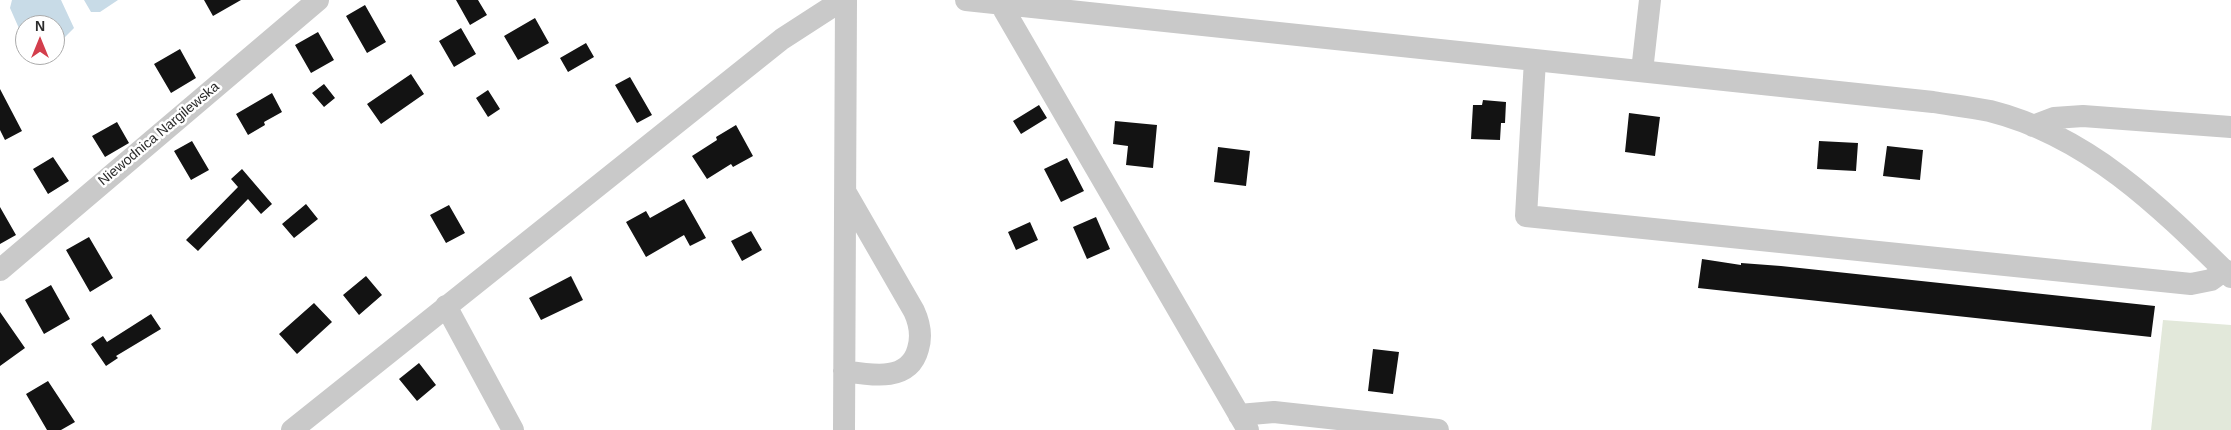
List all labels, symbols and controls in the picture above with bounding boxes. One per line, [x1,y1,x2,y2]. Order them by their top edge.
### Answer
north arrow [15,15,65,65]
text: N [35,18,45,34]
street label: Niewodnica Nargilewska [95,79,223,189]

